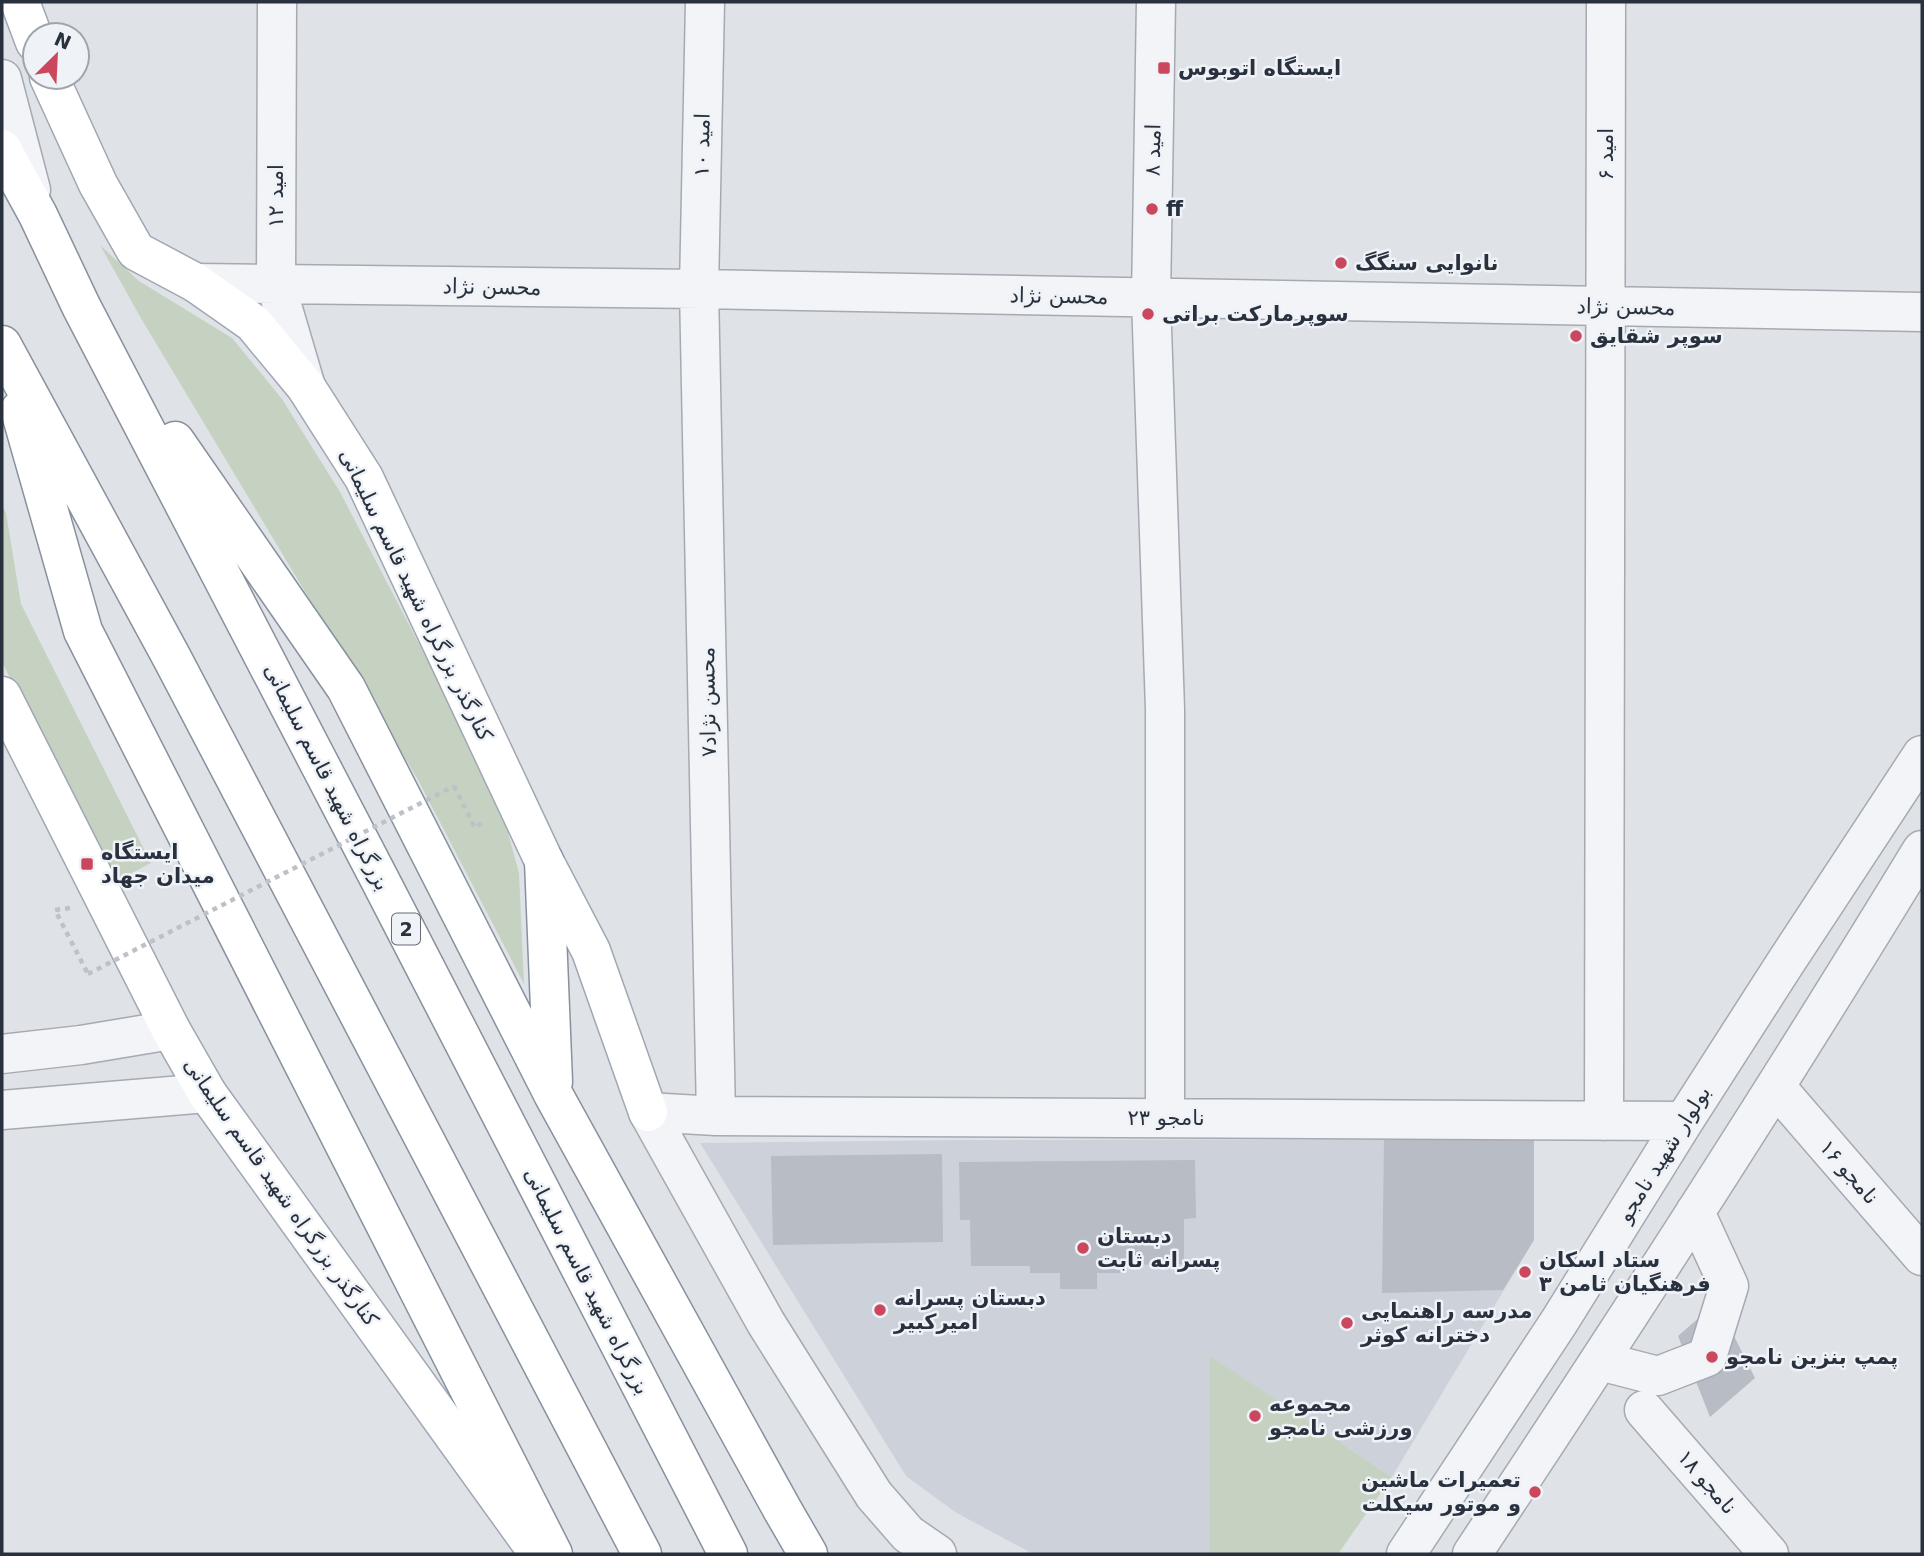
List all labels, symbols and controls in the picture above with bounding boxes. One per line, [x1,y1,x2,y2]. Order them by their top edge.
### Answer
north arrow [21,21,91,91]
text: N [51,27,75,54]
place label: ایستگاه اتوبوس [1178,55,1341,80]
marker: ایستگاه اتوبوس [1156,60,1172,76]
street label: امید ۱۰ [689,113,715,177]
street label: امید ۸ [1141,124,1165,176]
street label: امید ۶ [1594,128,1618,180]
street label: امید ۱۲ [264,164,288,228]
place label: ff [1166,197,1184,221]
marker: ff [1144,201,1160,217]
place label: نانوایی سنگگ [1355,250,1498,275]
marker: نانوایی سنگگ [1333,255,1349,271]
street label: محسن نژاد [442,274,542,300]
street label: محسن نژاد [1009,283,1109,309]
street label: محسن نژاد [1576,294,1676,320]
place label: سوپرمارکت براتی [1162,302,1349,326]
marker: سوپرمارکت براتی [1140,306,1156,322]
place label: سوپر شقایق [1590,324,1723,348]
marker: سوپر شقایق [1568,328,1584,344]
street label: کنارگذر بزرگراه شهید قاسم سلیمانی [334,445,497,745]
street label: محسن نژاد۷ [695,647,721,757]
street label: بزرگراه شهید قاسم سلیمانی [258,660,395,895]
place label: ایستگاه میدان جهاد [101,839,215,888]
marker: ایستگاه میدان جهاد [79,856,95,872]
road number: 2 [392,914,420,945]
street label: کنارگذر بزرگراه شهید قاسم سلیمانی [178,1053,383,1331]
street label: بولوار شهید نامجو [1612,1082,1715,1227]
street label: نامجو ۲۳ [1127,1106,1205,1130]
street label: نامجو ۱۶ [1815,1135,1883,1209]
street label: بزرگراه شهید قاسم سلیمانی [518,1164,655,1399]
place label: دبستان پسرانه ثابت [1097,1224,1220,1272]
marker: دبستان پسرانه ثابت [1075,1240,1091,1256]
place label: ستاد اسکان فرهنگیان ثامن ۳ [1539,1248,1711,1296]
marker: ستاد اسکان فرهنگیان ثامن ۳ [1517,1264,1533,1280]
place label: دبستان پسرانه امیرکبیر [893,1286,1046,1334]
place label: مدرسه راهنمایی دخترانه کوثر [1360,1299,1532,1347]
marker: دبستان پسرانه امیرکبیر [872,1302,888,1318]
marker: مدرسه راهنمایی دخترانه کوثر [1339,1315,1355,1331]
place label: پمپ بنزین نامجو [1725,1345,1898,1369]
marker: پمپ بنزین نامجو [1704,1349,1720,1365]
place label: مجموعه ورزشی نامجو [1268,1392,1413,1440]
marker: مجموعه ورزشی نامجو [1247,1408,1263,1424]
street label: نامجو ۱۸ [1673,1445,1741,1519]
place label: تعمیرات ماشین و موتور سیکلت [1361,1468,1521,1516]
marker: تعمیرات ماشین و موتور سیکلت [1527,1484,1543,1500]

